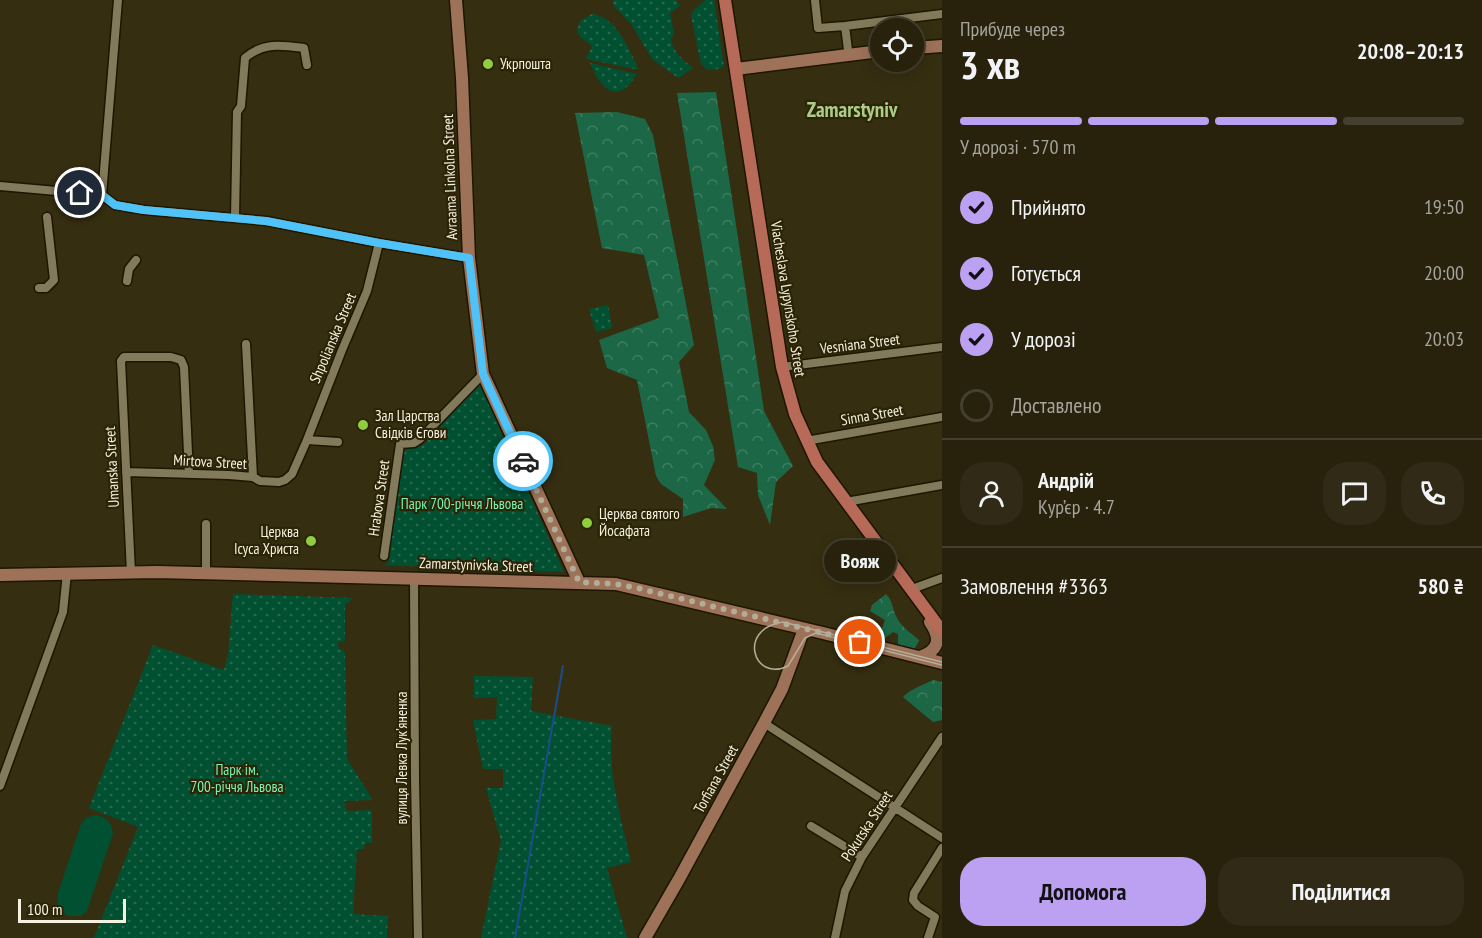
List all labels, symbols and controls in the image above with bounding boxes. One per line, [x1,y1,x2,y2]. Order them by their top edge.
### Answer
text: Прибуде через [960,16,1065,42]
map controls [870,18,924,72]
button: locate [870,18,924,72]
text: 20:08–20:13 [1357,37,1464,65]
text: 3 хв [960,39,1020,90]
place label: Укрпошта [500,54,551,73]
marker: Укрпошта [481,57,495,71]
district label: Zamarstyniv [807,96,898,123]
street label: Avraama Linkolna Street [438,114,461,240]
text: У дорозі · 570 m [960,134,1076,160]
pin [54,167,105,218]
icon: home [63,176,96,209]
icon: check [960,191,993,224]
text: Прийнято [1011,193,1086,221]
text: 19:50 [1424,194,1464,220]
street label: Viacheslava Lypynskoho Street [767,219,810,378]
icon: check [960,257,993,290]
text: Готується [1011,259,1081,287]
text: 20:00 [1424,260,1464,286]
street label: Shpolianska Street [305,290,360,386]
icon: check [960,323,993,356]
text: У дорозі [1011,325,1076,353]
text: 20:03 [1424,326,1464,352]
street label: Vesniana Street [818,329,901,358]
text: Доставлено [1011,391,1101,419]
street label: Sinna Street [839,400,905,429]
place label: Зал Царства Свідків Єгови [375,406,446,442]
marker: Зал Царства Свідків Єгови [356,418,370,432]
street label: Umanska Street [100,426,123,508]
courier [493,431,553,491]
icon: car [507,445,540,478]
street label: Mirtova Street [173,450,247,473]
street label: Hrabova Street [364,458,393,537]
button: person [960,462,1023,525]
button: chat [1323,462,1386,525]
button: phone [1401,462,1464,525]
text: Андрій [1038,466,1094,494]
park label: Парк 700-річчя Львова [401,494,523,513]
text: Кур’єр · 4.7 [1038,494,1115,520]
place label: Церква святого Йосафата [599,504,680,540]
marker: Церква святого Йосафата [580,516,594,530]
place label: Церква Ісуса Христа [234,522,299,558]
marker: Церква Ісуса Христа [304,534,318,548]
callout: Вояж [824,540,896,582]
text: Вояж [841,548,879,574]
street label: Zamarstynivska Street [419,553,533,576]
text: Замовлення #3363 [960,572,1108,600]
text: 580 ₴ [1417,572,1464,600]
pin [834,616,885,667]
icon: bag [843,625,876,658]
street label: вулиця Левка Лукʼяненка [392,692,411,824]
street label: Torfiana Street [689,741,742,816]
park label: Парк ім. 700-річчя Львова [190,760,284,796]
street label: Pokutska Street [837,787,896,865]
button: Допомога [960,857,1206,926]
button: Поділитися [1218,857,1464,926]
scale bar [18,896,126,924]
text: 100 m [27,899,62,919]

